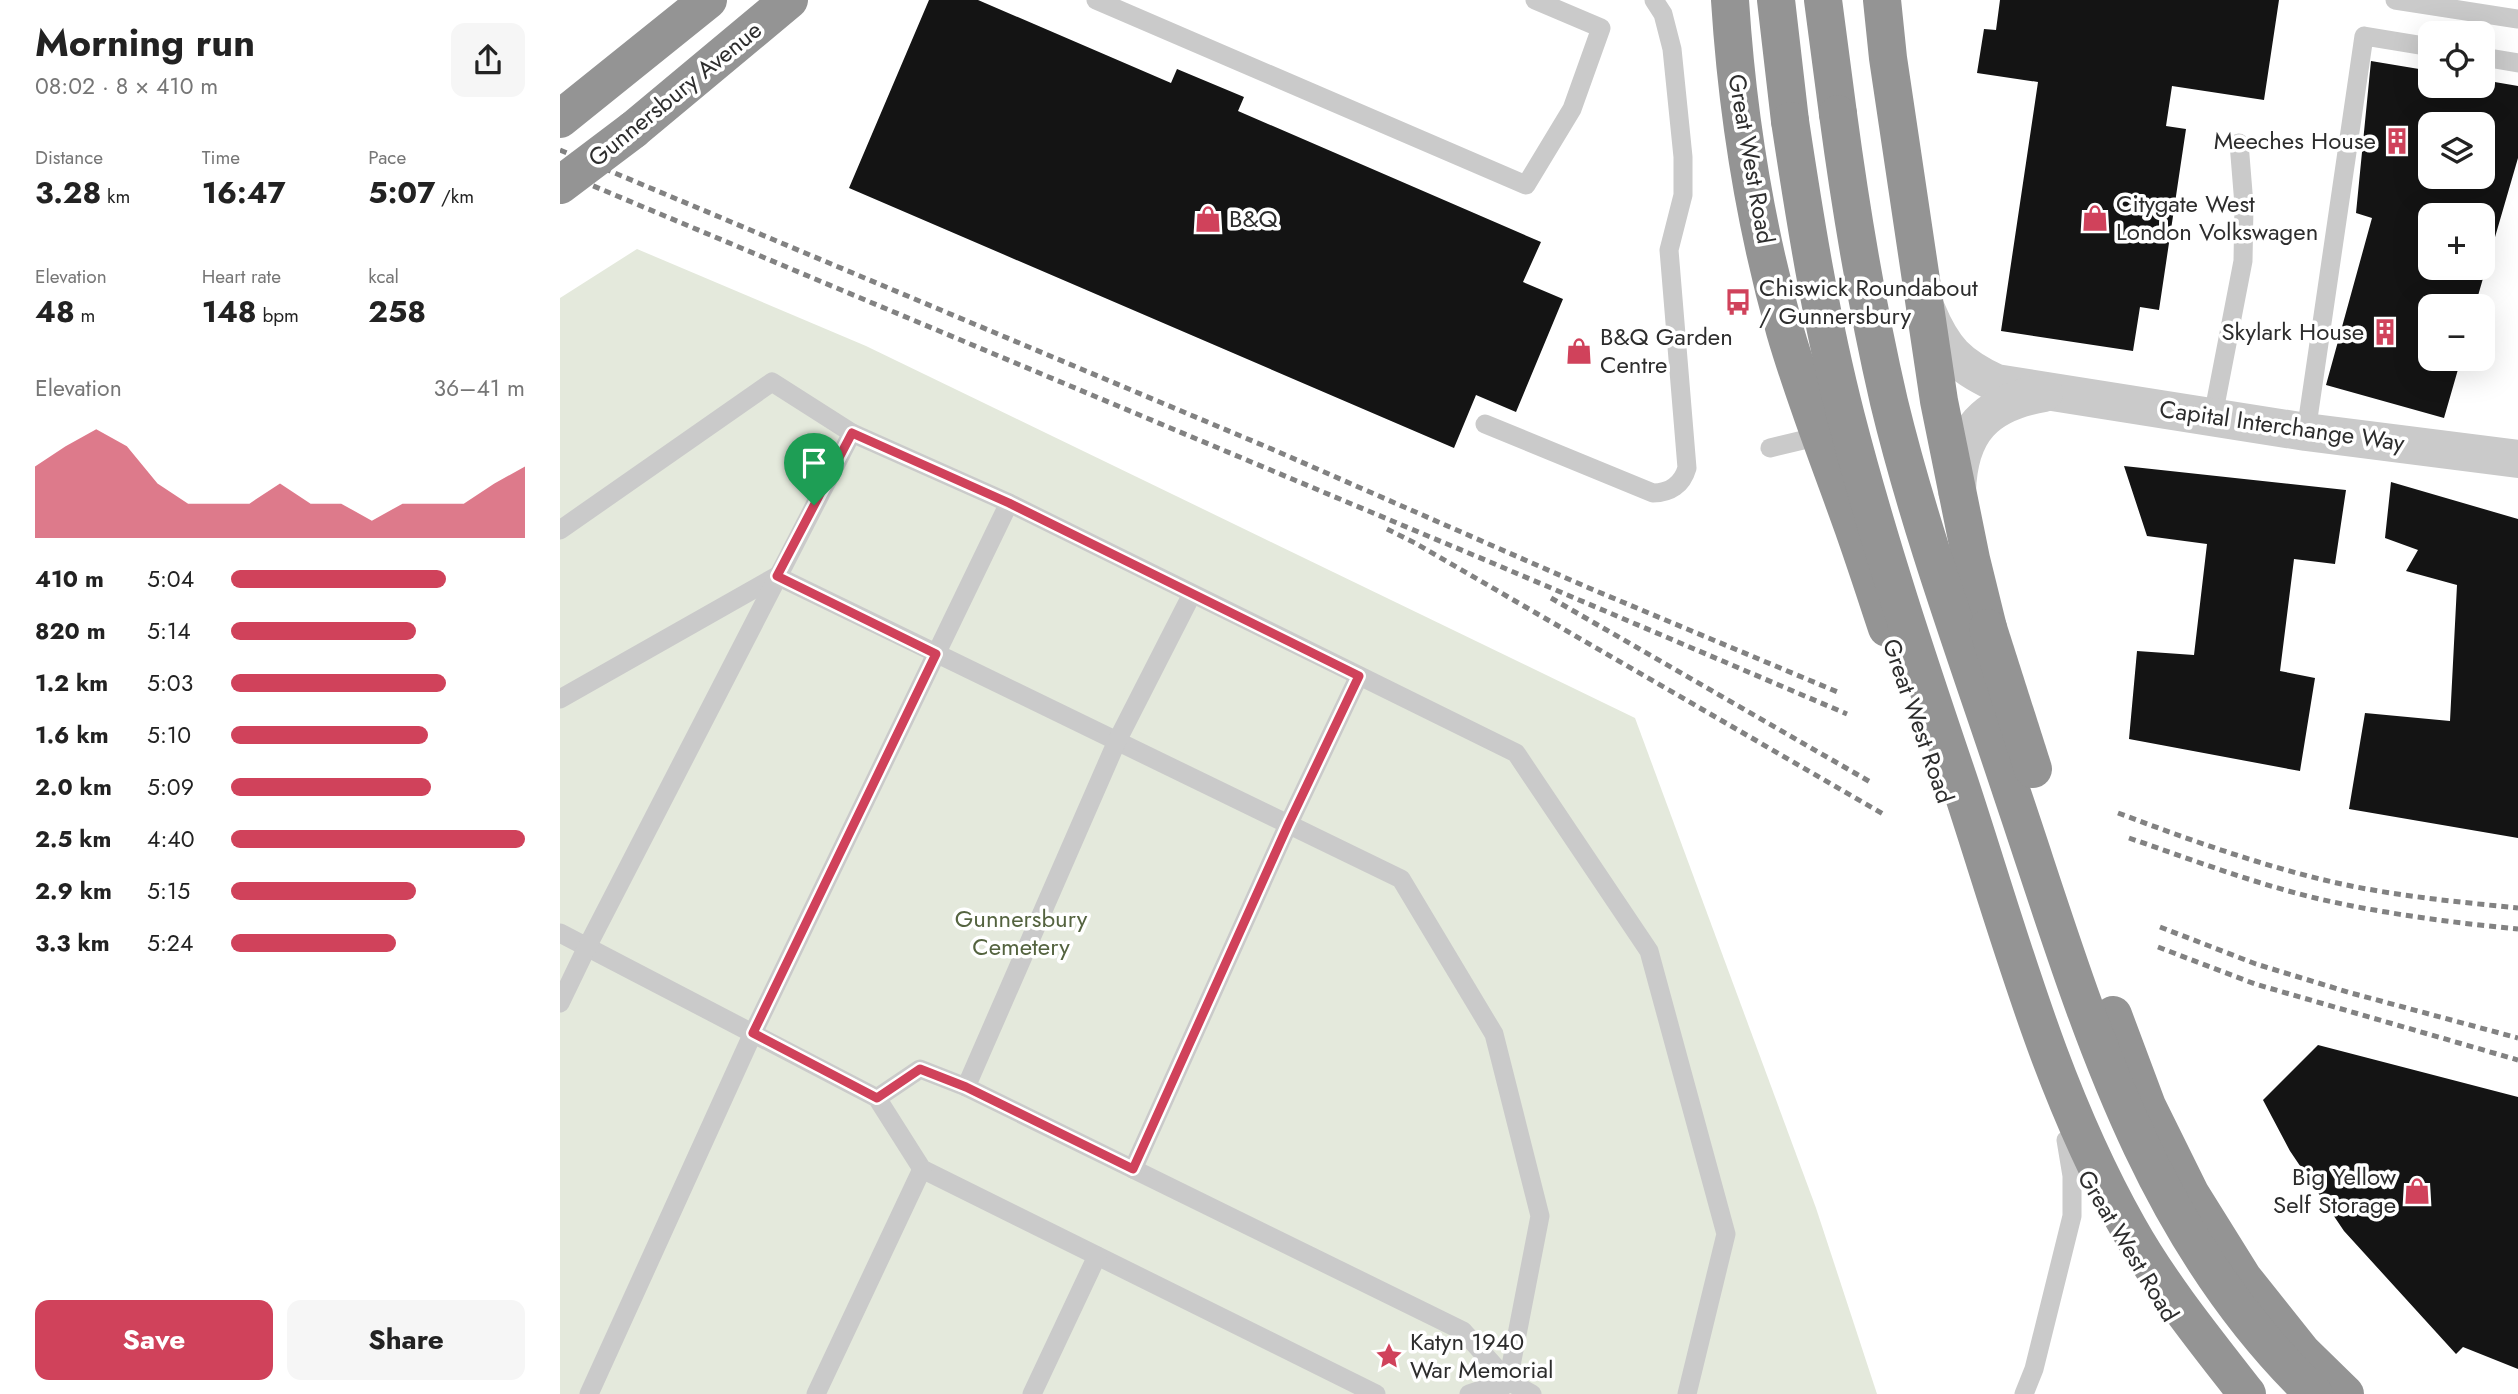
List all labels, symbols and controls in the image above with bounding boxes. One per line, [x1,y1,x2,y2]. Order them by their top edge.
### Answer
street label: Gunnersbury Avenue [580,13,769,175]
text: Morning run [35,15,255,70]
map controls [2418,21,2495,371]
button: locate [2418,21,2495,98]
button: share [451,23,525,97]
text: 08:02 · 8 × 410 m [35,69,218,103]
street label: Great West Road [1719,71,1784,247]
button: layers [2418,112,2495,189]
place label: Meeches House [2214,123,2376,158]
building icon: Meeches House [2382,126,2412,156]
text: Distance [35,144,103,171]
text: Time [202,144,240,171]
text: Pace [368,144,406,171]
text: 3.28 [35,171,101,214]
text: 16:47 [202,171,286,214]
text: 5:07 [368,171,435,214]
text: km [101,183,130,210]
text: /km [435,183,474,210]
place label: Citygate West London Volkswagen [2116,186,2318,249]
place label: B&Q [1229,201,1278,236]
shop icon: Citygate West London Volkswagen [2080,203,2110,233]
button: + [2418,203,2495,280]
shop icon: B&Q [1193,204,1223,234]
text: Elevation [35,263,107,290]
text: Heart rate [202,263,281,290]
text: kcal [368,263,399,290]
place label: Chiswick Roundabout / Gunnersbury [1759,270,1978,333]
bus stop icon: Chiswick Roundabout / Gunnersbury [1723,287,1753,317]
text: 48 [35,290,75,333]
text: 148 [202,290,257,333]
text: 258 [368,290,426,333]
button: − [2418,294,2495,371]
text: m [75,302,95,329]
text: bpm [257,302,299,329]
place label: Skylark House [2221,314,2364,349]
building icon: Skylark House [2370,317,2400,347]
place label: B&Q Garden Centre [1600,319,1733,382]
shop icon: B&Q Garden Centre [1564,336,1594,366]
text: Elevation [35,371,122,405]
text: 36–41 m [434,371,525,405]
street label: Capital Interchange Way [2157,391,2407,460]
pin [784,433,844,505]
icon: arrive [795,444,833,482]
text: 410 m [35,562,104,596]
text: 5:04 [147,562,194,596]
text: 820 m [35,614,106,648]
text: 5:14 [147,614,191,648]
street label: Great West Road [1874,634,1963,808]
text: 1.2 km [35,666,108,700]
text: 5:03 [147,666,193,700]
text: 1.6 km [35,718,109,752]
text: 5:10 [147,718,191,752]
text: 2.0 km [35,770,112,804]
text: 5:09 [147,770,194,804]
text: 2.5 km [35,822,111,856]
text: 4:40 [147,822,195,856]
text: 2.9 km [35,874,112,908]
text: 5:15 [147,874,190,908]
park label: Gunnersbury Cemetery [955,901,1088,964]
text: 3.3 km [35,926,110,960]
text: 5:24 [147,926,193,960]
place label: Big Yellow Self Storage [2273,1159,2397,1222]
street label: Great West Road [2069,1163,2188,1328]
shop icon: Big Yellow Self Storage [2402,1176,2432,1206]
button: Save [35,1300,273,1380]
button: Share [287,1300,525,1380]
place label: Katyn 1940 War Memorial [1410,1324,1554,1387]
place icon: Katyn 1940 War Memorial [1374,1341,1404,1371]

